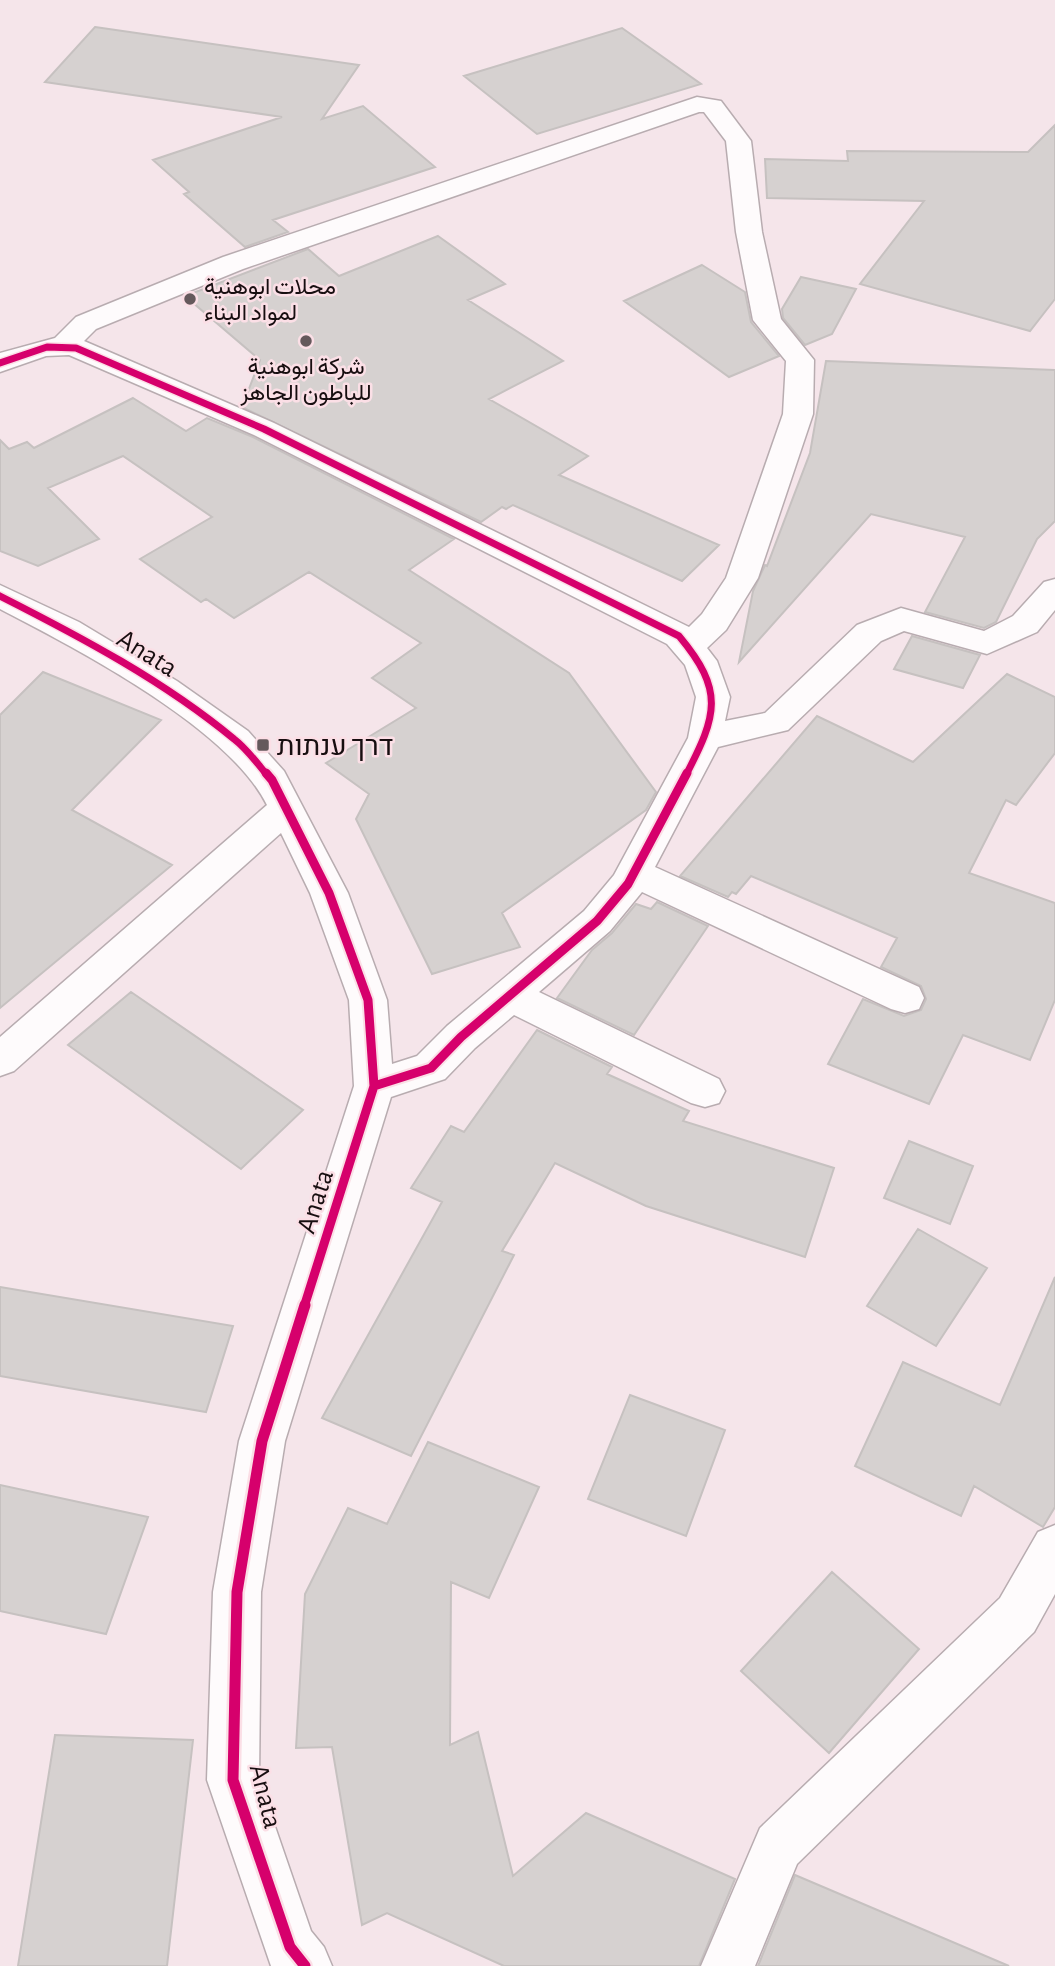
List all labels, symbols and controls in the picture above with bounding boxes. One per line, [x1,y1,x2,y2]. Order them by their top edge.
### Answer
place label: محلات ابوهنية لمواد البناء [204,276,336,327]
marker: محلات ابوهنية لمواد البناء [182,291,198,307]
marker: شركة ابوهنية للباطون الجاهز [298,333,314,349]
place label: شركة ابوهنية للباطون الجاهز [239,356,372,407]
street label: Anata [112,625,182,683]
place label: דרך ענתות [277,733,393,761]
marker: דרך ענתות [255,737,271,753]
street label: Anata [293,1166,339,1237]
street label: Anata [244,1761,287,1832]

